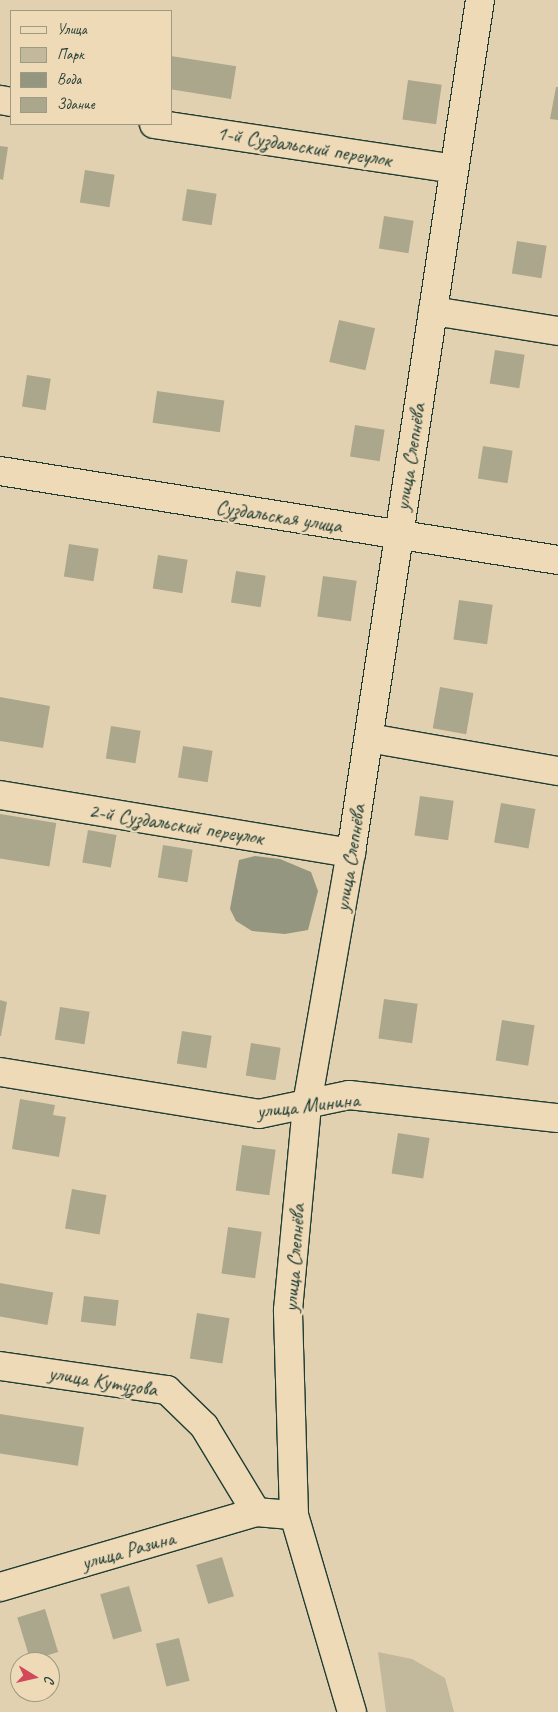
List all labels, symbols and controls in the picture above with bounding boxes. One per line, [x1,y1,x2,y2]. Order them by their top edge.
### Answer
legend [10,10,172,125]
text: Улица [57,20,87,39]
text: Парк [57,45,84,64]
text: Вода [57,70,81,89]
text: Здание [57,95,95,114]
street label: 1-й Суздальский переулок [215,120,393,172]
street label: улица Слепнёва [389,401,431,513]
street label: Суздальская улица [214,494,344,538]
street label: 2-й Суздальский переулок [87,798,265,850]
street label: улица Слепнёва [329,802,371,914]
street label: улица Минина [255,1086,361,1124]
street label: улица Слепнёва [278,1202,310,1314]
street label: улица Кутузова [47,1360,159,1402]
street label: улица Разина [79,1525,177,1575]
north arrow [10,1652,60,1702]
text: С [40,1675,58,1684]

